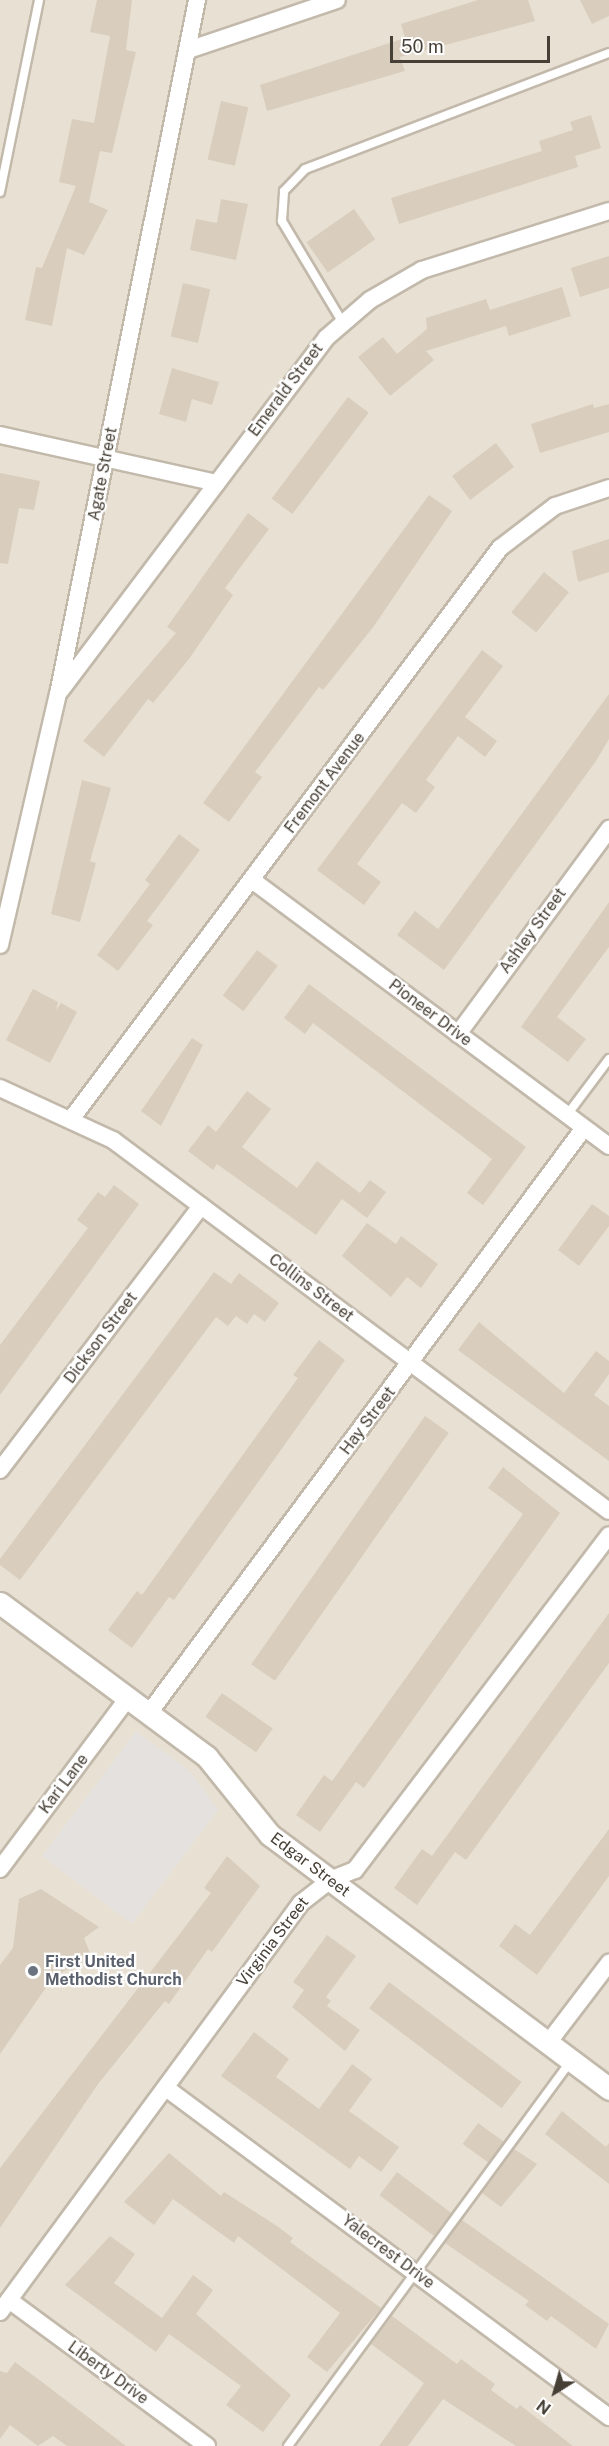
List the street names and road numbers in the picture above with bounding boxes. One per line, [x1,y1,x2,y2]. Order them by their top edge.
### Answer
street label: Emerald Street [245,339,327,441]
street label: Agate Street [85,426,121,522]
street label: Fremont Avenue [281,729,369,837]
street label: Ashley Street [496,884,570,978]
street label: Pioneer Drive [385,976,475,1050]
street label: Collins Street [265,1250,357,1326]
street label: Dickson Street [60,1289,142,1387]
street label: Hay Street [336,1383,400,1459]
street label: Kari Lane [35,1750,93,1818]
street label: Edgar Street [266,1829,354,1901]
street label: Virginia Street [233,1893,313,1991]
street label: Yalecrest Drive [338,2211,438,2293]
street label: Liberty Drive [64,2337,152,2409]

